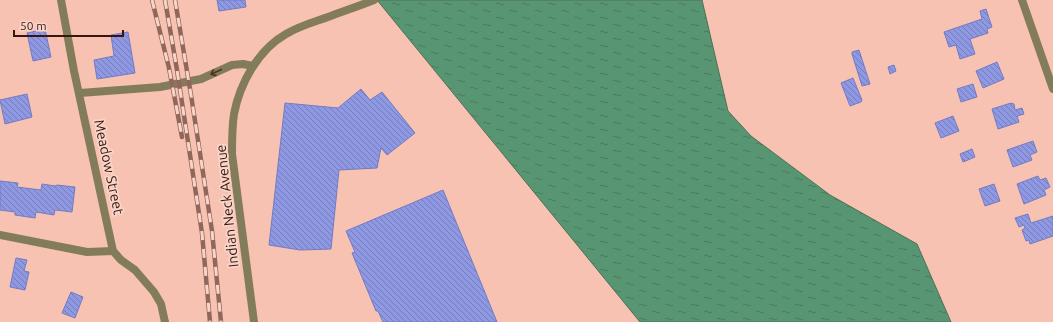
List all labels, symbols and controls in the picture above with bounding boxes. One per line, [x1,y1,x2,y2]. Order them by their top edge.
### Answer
scale bar [14,12,123,38]
text: 50 m [20,19,47,32]
one-way arrow [211,69,223,77]
street label: Meadow Street [91,118,127,216]
street label: Indian Neck Avenue [213,144,241,268]

